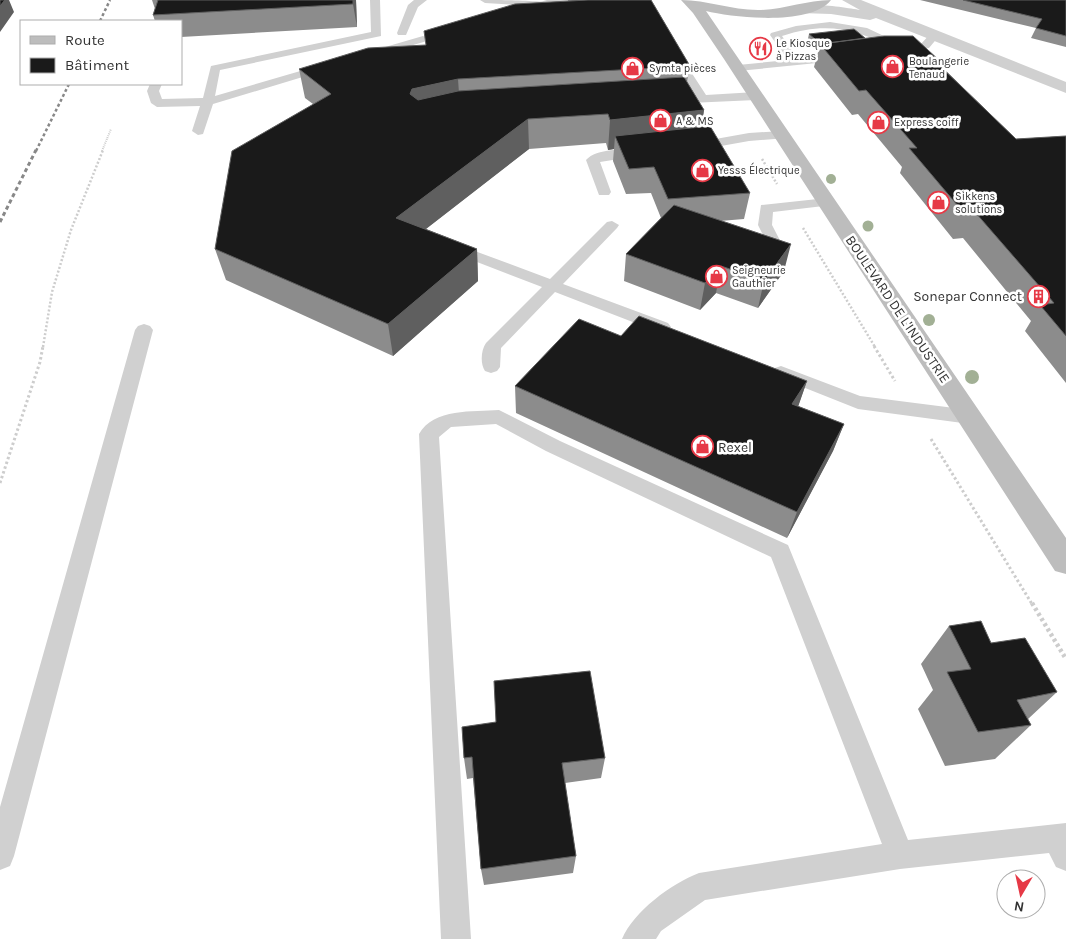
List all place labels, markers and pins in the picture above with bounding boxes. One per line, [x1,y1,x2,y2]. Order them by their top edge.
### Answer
restaurant icon: Le Kiosque à Pizzas [748,37,772,61]
place label: Le Kiosque à Pizzas [776,37,830,63]
shop icon: Boulangerie Tenaud [881,55,905,79]
place label: Boulangerie Tenaud [909,55,969,81]
shop icon: Symta pièces [621,56,645,80]
place label: Symta pièces [649,62,717,75]
shop icon: A & MS [648,109,672,133]
shop icon: Express coiff [866,110,890,134]
place label: A & MS [676,115,714,128]
place label: Express coiff [894,116,959,129]
shop icon: Yesss Électrique [690,158,714,182]
place label: Yesss Électrique [718,162,800,177]
shop icon: Sikkens solutions [927,190,951,214]
place label: Sikkens solutions [955,190,1003,216]
shop icon: Seigneurie Gauthier [704,264,728,288]
place label: Seigneurie Gauthier [732,264,786,290]
building icon: Sonepar Connect [1026,284,1050,308]
place label: Sonepar Connect [913,288,1022,305]
shop icon: Rexel [690,435,714,459]
place label: Rexel [718,439,752,456]

